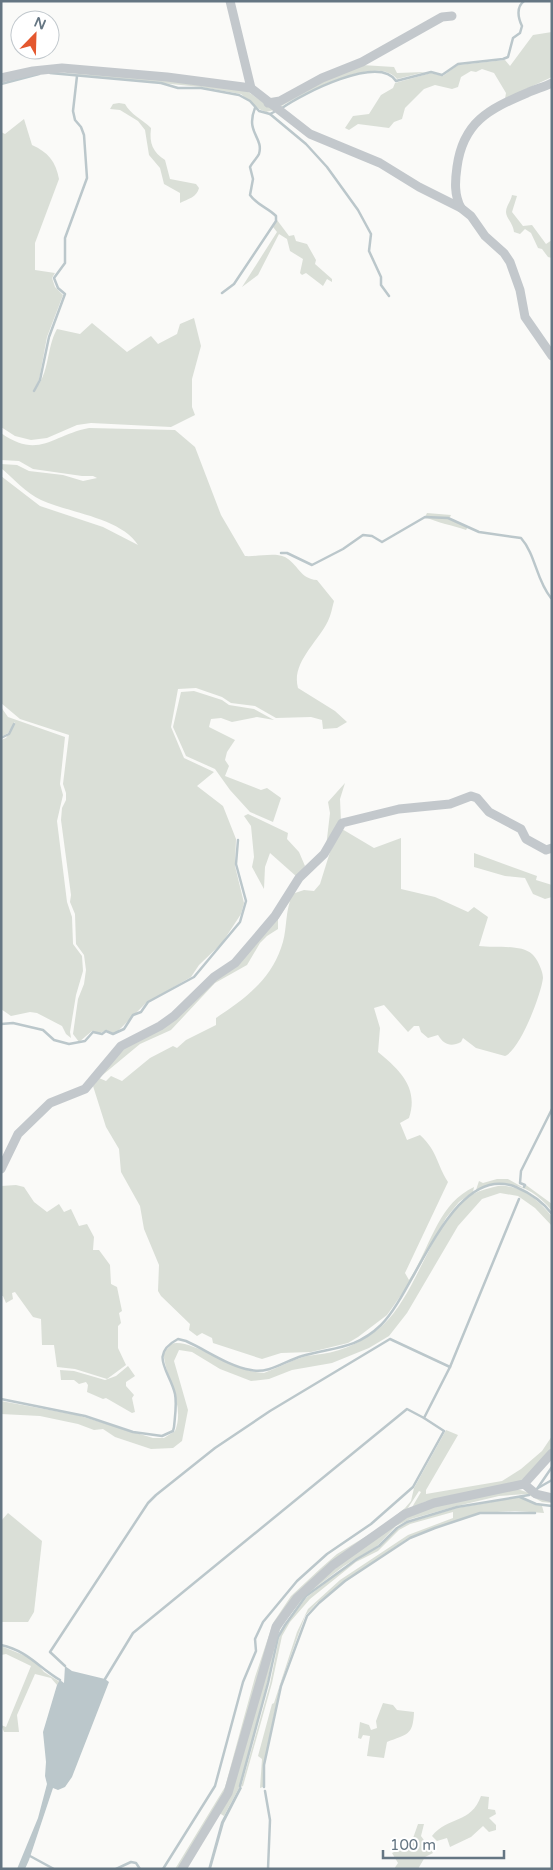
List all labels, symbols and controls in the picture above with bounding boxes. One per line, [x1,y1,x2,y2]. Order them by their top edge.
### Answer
north arrow [10,10,60,60]
text: N [31,13,48,34]
scale bar [383,1828,504,1860]
text: 100 m [390,1836,436,1854]

